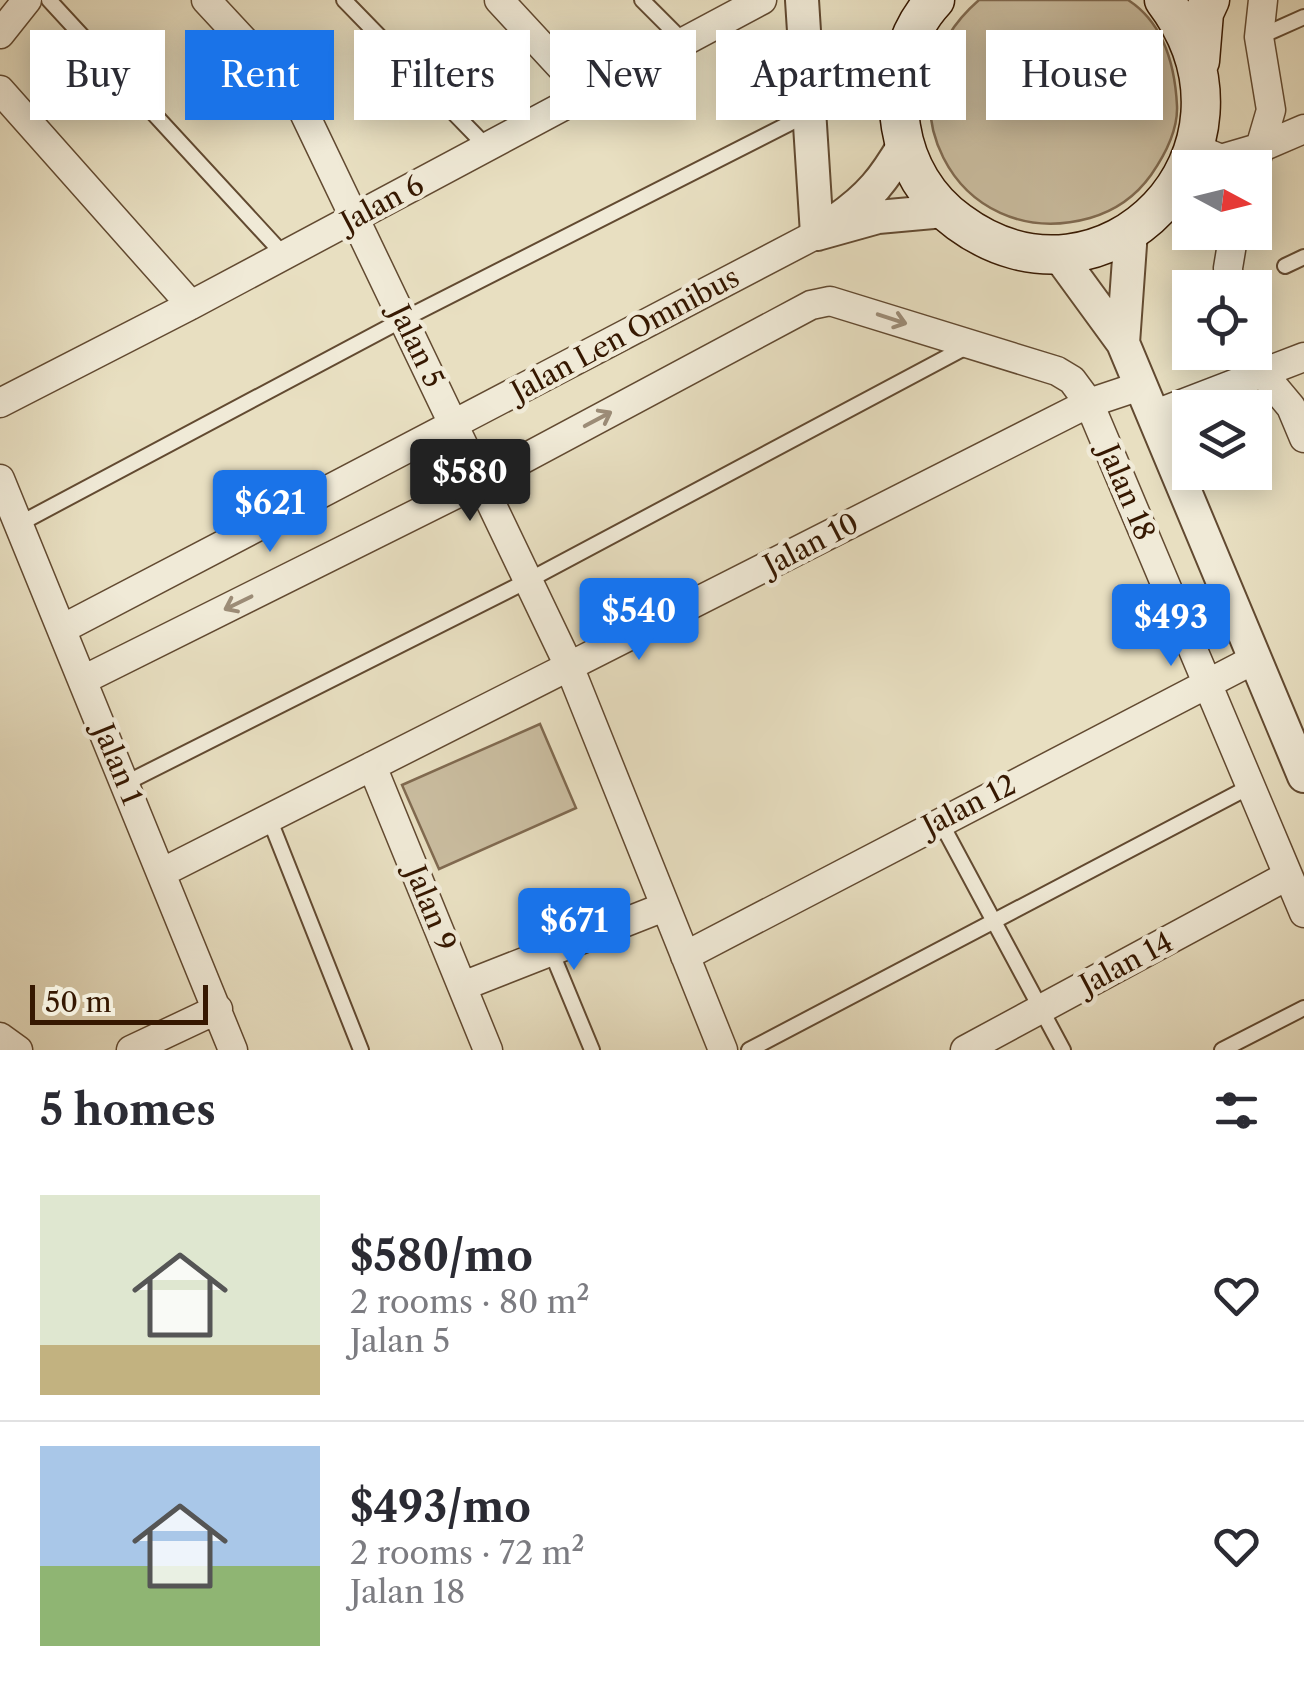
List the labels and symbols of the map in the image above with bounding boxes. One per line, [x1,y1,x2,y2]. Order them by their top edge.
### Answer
north arrow [1172,150,1272,250]
street label: Jalan 6 [331,167,429,241]
street label: Jalan Len Omnibus [502,260,745,410]
street label: Jalan 5 [381,296,451,393]
one-way arrow [875,311,907,329]
one-way arrow [583,409,613,428]
street label: Jalan 18 [1090,435,1162,545]
pin: $580 [411,439,529,524]
pin: $621 [211,470,329,555]
street label: Jalan 10 [754,506,864,584]
pin: $540 [580,578,698,663]
pin: $493 [1112,584,1230,669]
one-way arrow [223,594,253,613]
street label: Jalan 1 [85,715,150,810]
street label: Jalan 12 [913,767,1021,845]
street label: Jalan 9 [397,857,463,956]
pin: $671 [515,888,633,973]
street label: Jalan 14 [1070,924,1178,1003]
scale bar [30,980,208,1024]

